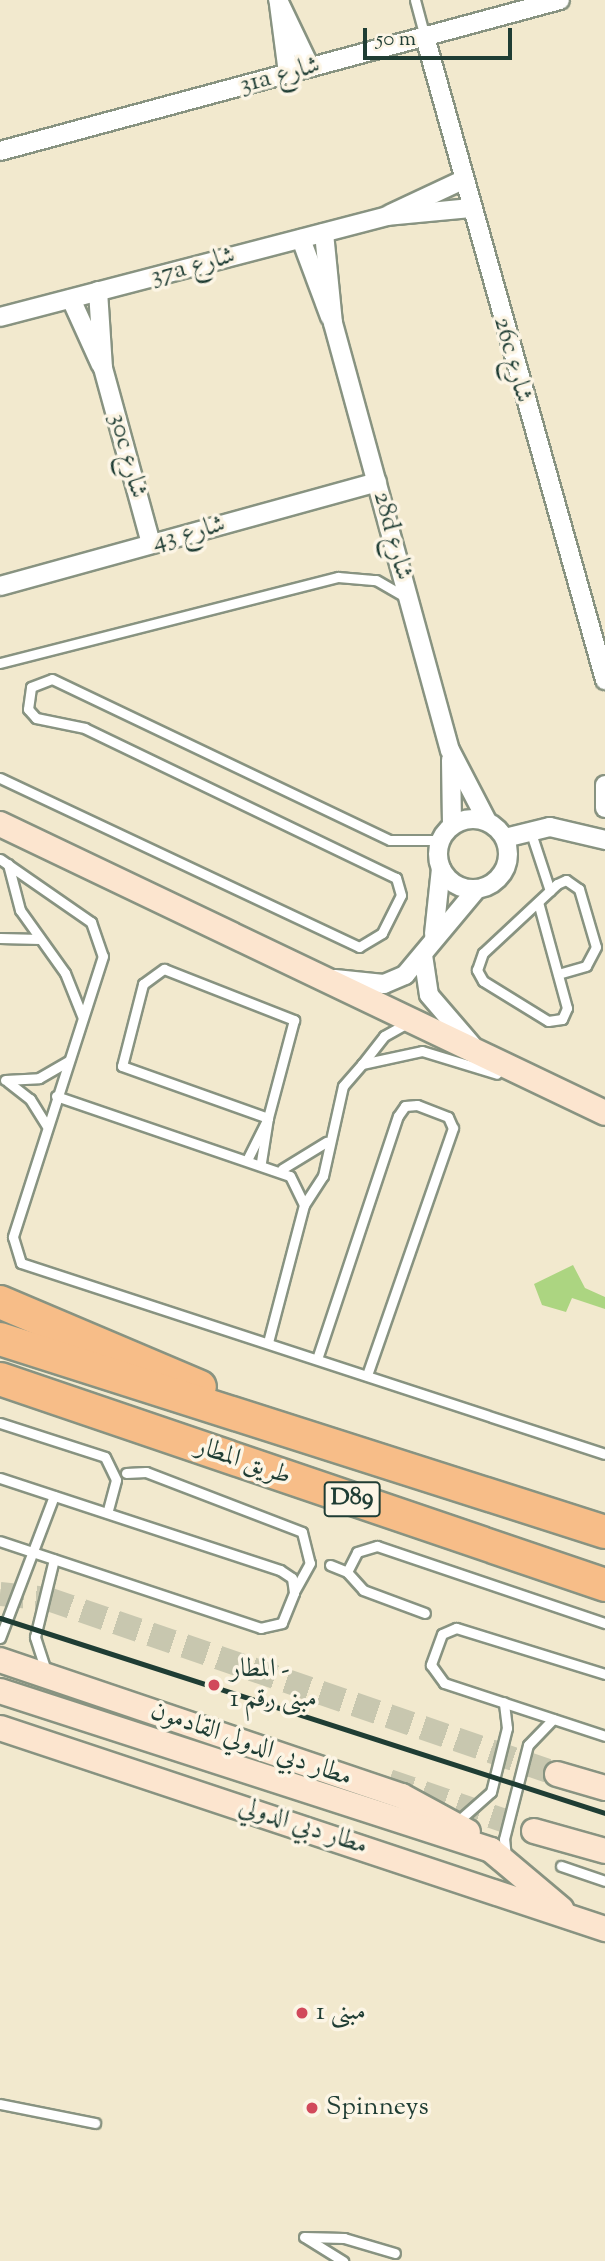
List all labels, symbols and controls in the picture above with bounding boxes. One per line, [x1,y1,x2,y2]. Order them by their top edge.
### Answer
scale bar [367,14,516,58]
text: 50 m [376,25,416,55]
street label: 31a شارع [236,50,324,102]
street label: 37a شارع [147,241,239,293]
street label: 26c شارع [486,314,538,406]
street label: 30c شارع [101,410,153,502]
street label: 28d شارع [365,488,419,584]
street label: شارع 43 [149,509,229,559]
street label: طريق المطار [191,1431,295,1493]
road number: D89 [322,1478,382,1520]
place label: المطار - مبنى رقم 1 [230,1654,317,1716]
marker: المطار - مبنى رقم 1 [204,1675,224,1695]
street label: مطار دبي الدولي القادمون [146,1696,356,1794]
street label: مطار دبي الدولي [235,1792,371,1862]
place label: مبنى 1 [316,1997,366,2029]
marker: مبنى 1 [294,2005,310,2021]
place label: Spinneys [326,2092,429,2124]
marker: Spinneys [304,2100,320,2116]

